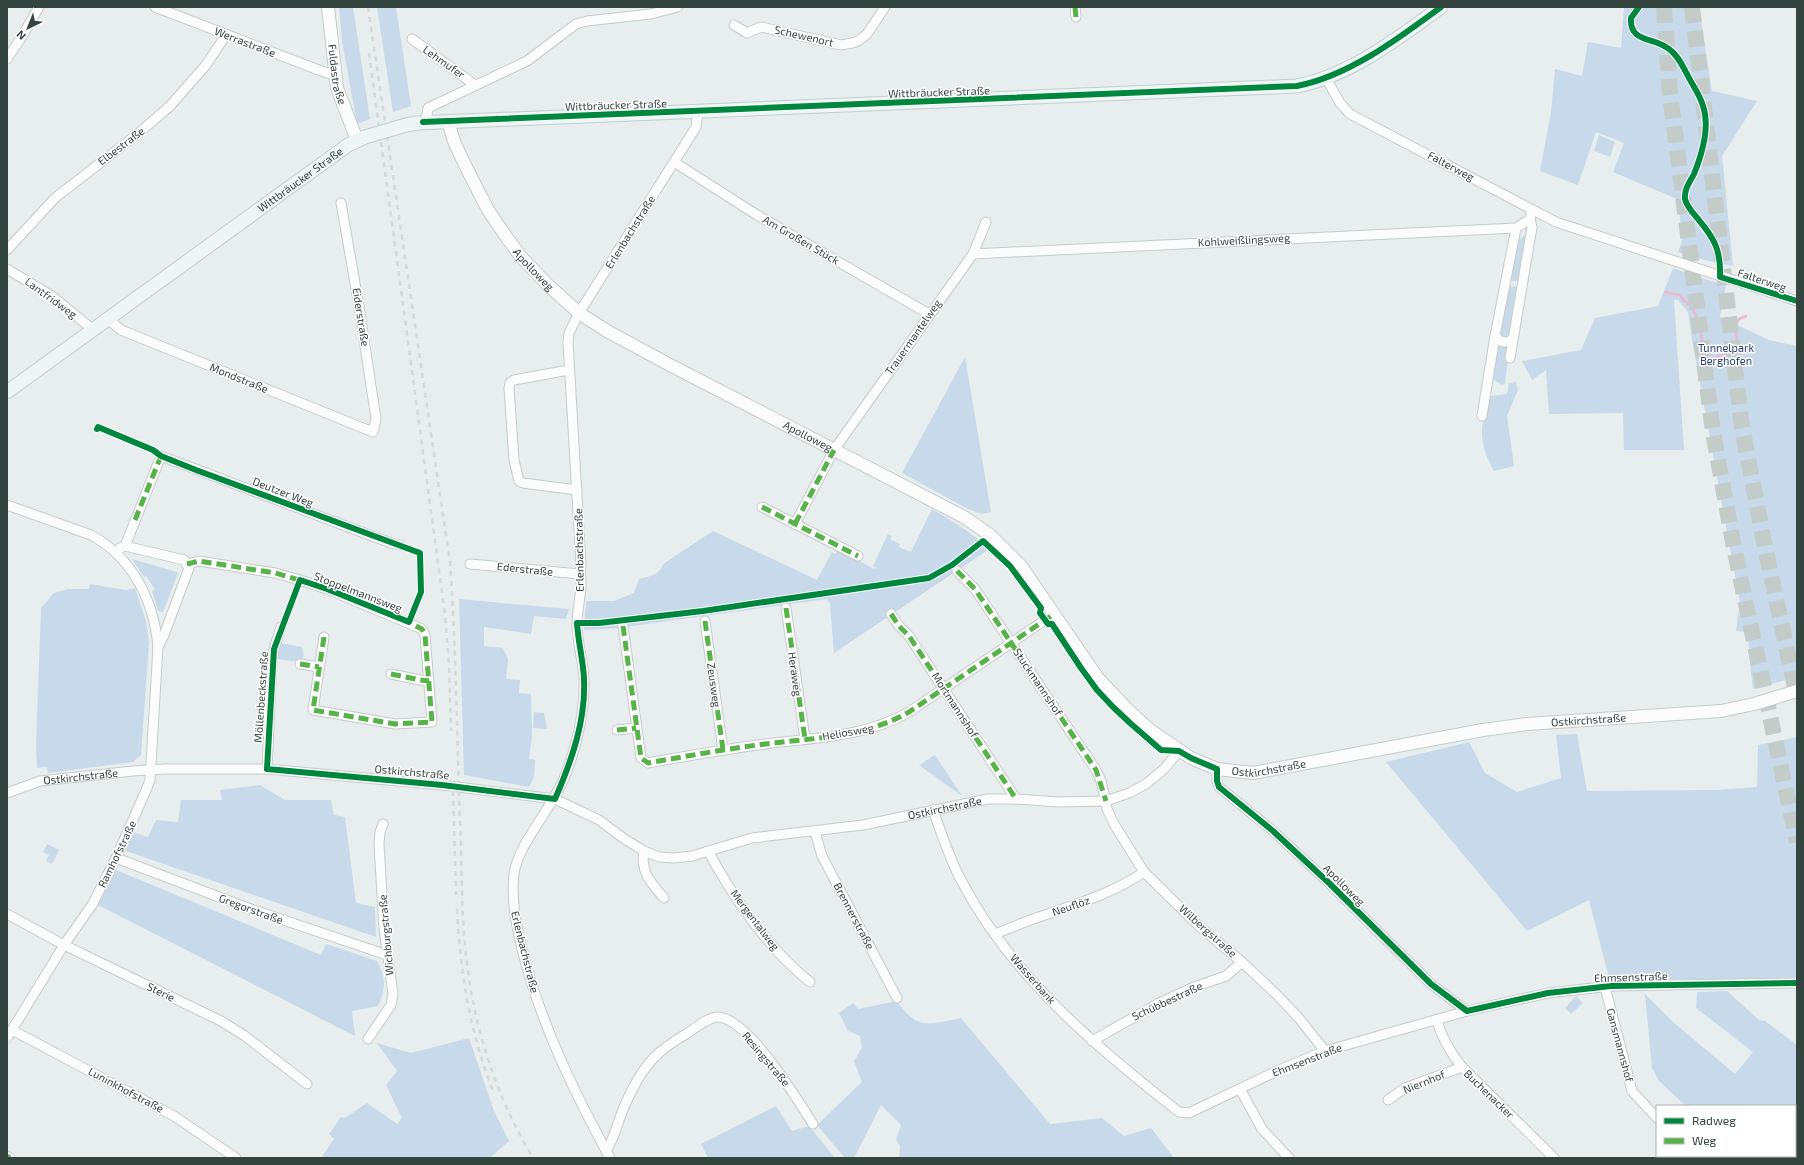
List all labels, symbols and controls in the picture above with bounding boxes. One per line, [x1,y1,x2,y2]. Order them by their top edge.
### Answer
north arrow [8,8,48,48]
street label: Schewenort [773,22,835,49]
street label: Werrastraße [213,24,278,59]
text: N [13,28,28,43]
street label: Lehmufer [421,42,468,81]
street label: Fuldastraße [326,43,350,106]
street label: Wittbräucker Straße [888,83,990,100]
street label: Wittbräucker Straße [565,96,667,113]
street label: Elbestraße [95,124,147,167]
street label: Wittbräucker Straße [255,144,345,214]
street label: Falterweg [1426,148,1477,183]
street label: Erlenbachstraße [602,193,657,271]
street label: Am Großen Stück [761,212,842,267]
street label: Kohlweißlingsweg [1198,231,1290,248]
street label: Apolloweg [511,246,557,293]
street label: Falterweg [1736,266,1788,294]
street label: Lantfridweg [23,274,80,321]
street label: Eiderstraße [350,287,373,347]
street label: Trauermantelweg [882,297,943,377]
park label: Tunnelpark Berghofen [1698,341,1754,367]
street label: Mondstraße [208,360,271,395]
street label: Apolloweg [781,418,835,454]
street label: Deutzer Weg [251,474,315,509]
street label: Erlenbachstraße [571,508,586,592]
street label: Ederstraße [496,559,554,578]
street label: Stoppelmannsweg [312,569,404,614]
street label: Stuckmannshof [1011,646,1066,719]
street label: Möllenbeckstraße [251,651,270,743]
street label: Heraweg [786,651,805,697]
street label: Zeusweg [705,662,724,708]
street label: Mortmannshof [929,670,982,741]
street label: Ostkirchstraße [1551,710,1627,728]
street label: Heliosweg [821,721,875,742]
street label: Ostkirchstraße [1231,756,1307,779]
street label: Ostkirchstraße [374,762,450,781]
street label: Ostkirchstraße [43,766,119,787]
street label: Ostkirchstraße [907,793,983,822]
street label: Ramhofstraße [95,818,138,889]
street label: Apolloweg [1321,861,1368,908]
street label: Brennerstraße [831,880,878,951]
street label: Mergentalweg [728,887,782,953]
street label: Gregorstraße [217,891,285,926]
street label: Neuflöz [1050,893,1092,918]
street label: Wichburgstraße [375,894,396,976]
street label: Wilbergstraße [1177,901,1240,960]
street label: Erlenbachstraße [509,910,542,994]
street label: Wasserbank [1008,951,1059,1007]
street label: Ehmsenstraße [1594,969,1668,984]
street label: Sterie [145,979,177,1004]
street label: Schübbestraße [1130,979,1204,1023]
street label: Gansmannshof [1604,1007,1637,1084]
street label: Resingstraße [740,1029,793,1089]
street label: Ehmsenstraße [1270,1040,1344,1079]
street label: Luninkhofstraße [86,1064,166,1115]
street label: Niernhof [1401,1067,1447,1096]
street label: Buchenacker [1462,1067,1517,1121]
legend [1656,1105,1796,1157]
text: Radweg [1692,1113,1736,1127]
text: Weg [1692,1133,1717,1147]

